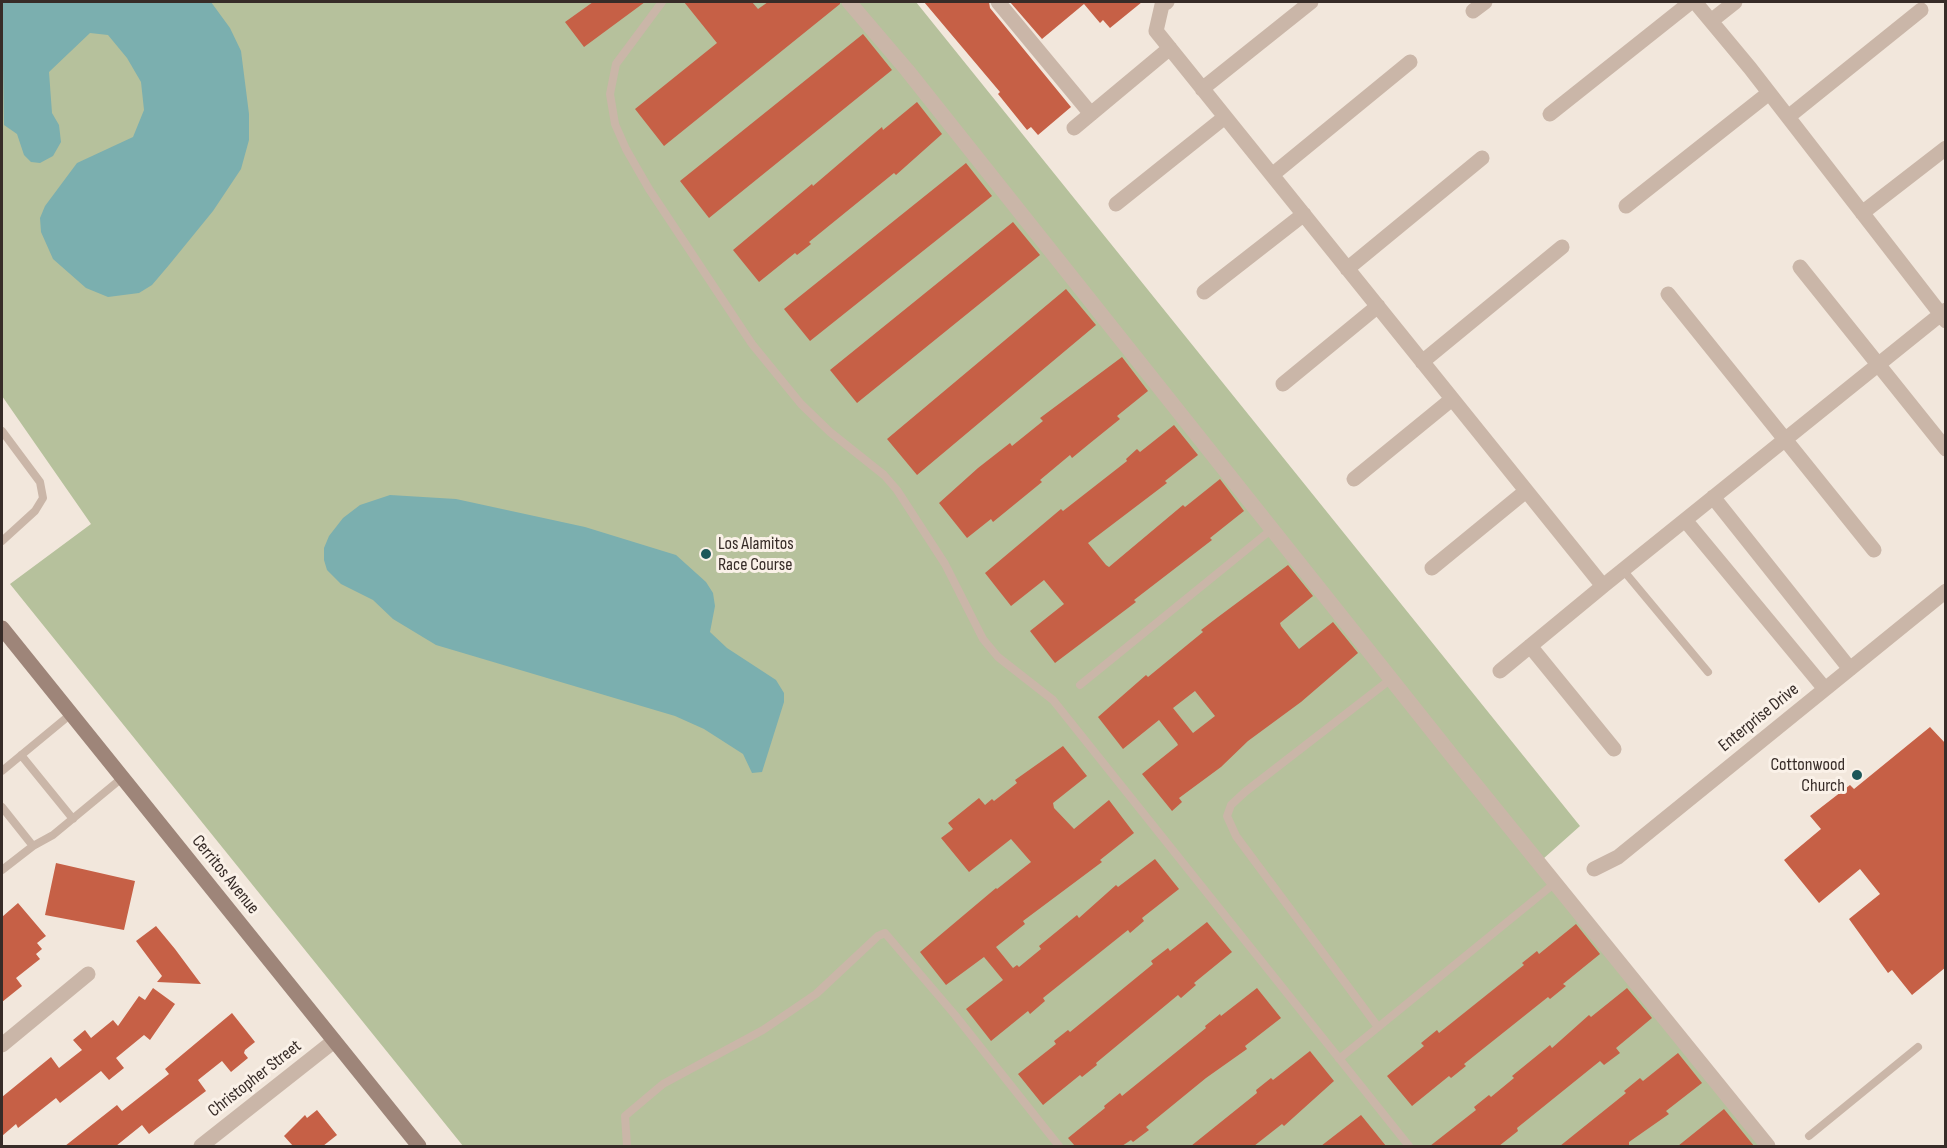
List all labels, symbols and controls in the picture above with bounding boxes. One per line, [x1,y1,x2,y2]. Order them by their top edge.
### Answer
place label: Los Alamitos Race Course [718,533,794,576]
marker: Los Alamitos Race Course [699,547,713,561]
street label: Enterprise Drive [1715,679,1803,757]
place label: Cottonwood Church [1770,754,1845,796]
marker: Cottonwood Church [1850,768,1864,782]
street label: Cerritos Avenue [187,831,263,919]
street label: Christopher Street [204,1036,306,1122]

